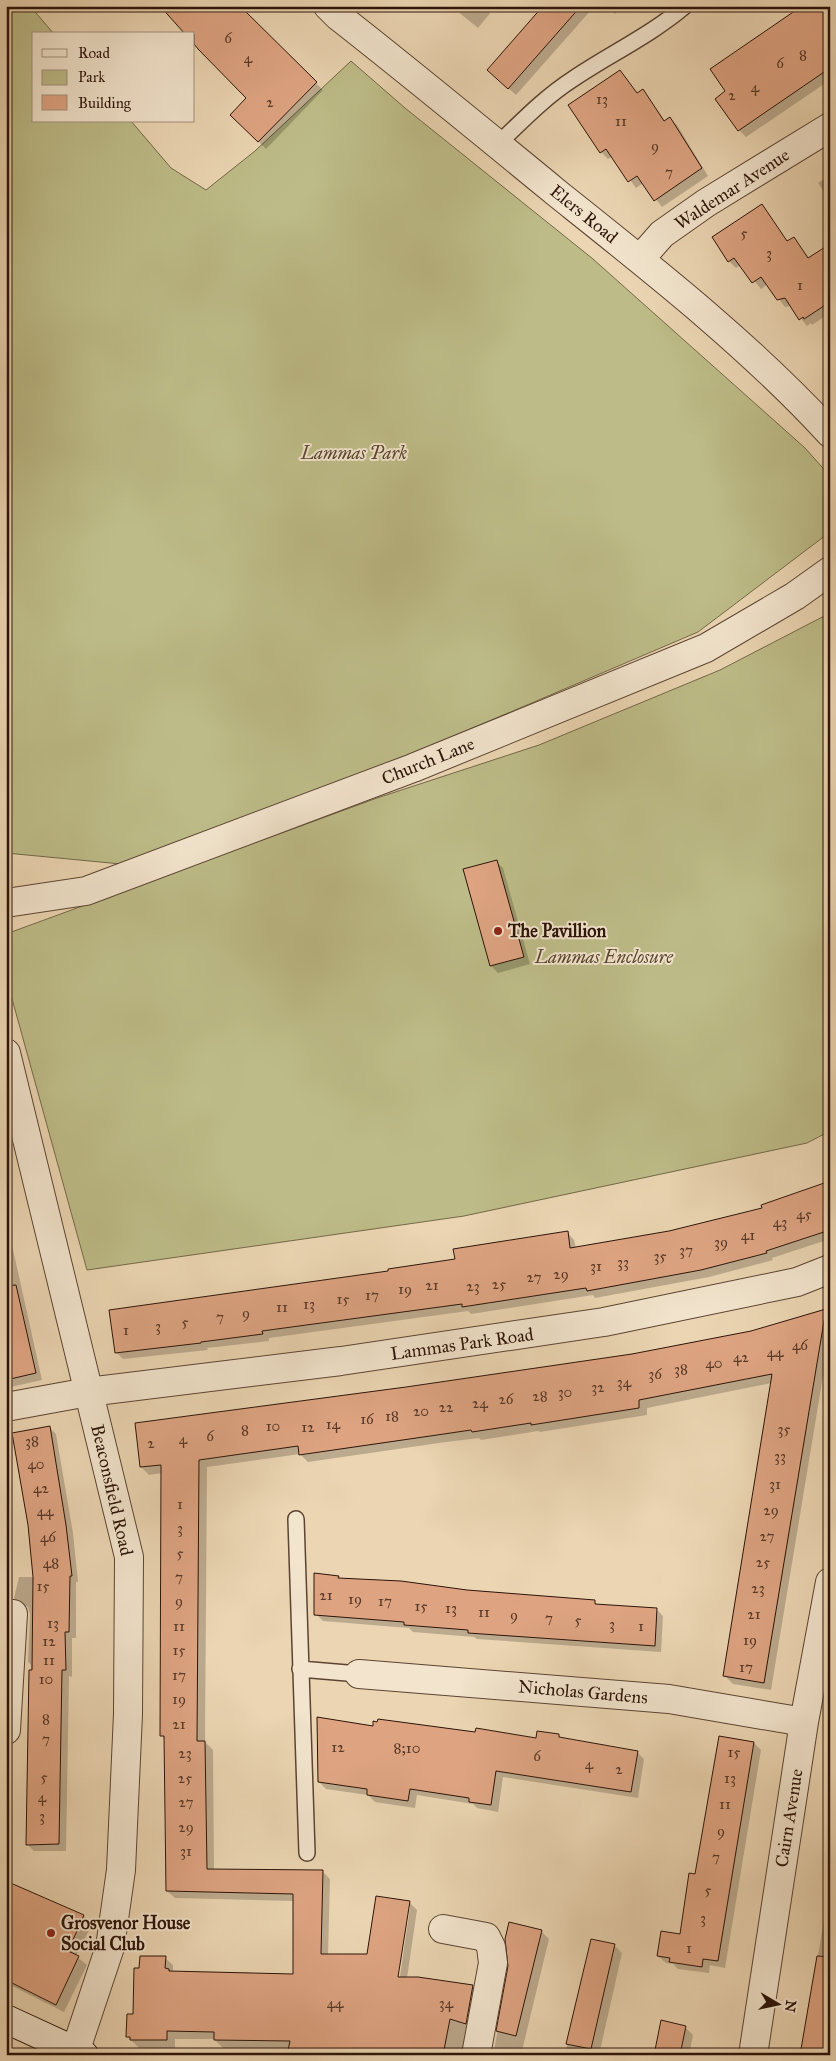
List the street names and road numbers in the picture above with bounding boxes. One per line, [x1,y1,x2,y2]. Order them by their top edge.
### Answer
street label: Waldemar Avenue [670,144,794,234]
street label: Elers Road [546,180,622,248]
street label: Church Lane [378,732,478,790]
street label: Lammas Park Road [389,1323,535,1365]
street label: Beaconsfield Road [86,1422,138,1558]
street label: Nicholas Gardens [517,1675,649,1709]
street label: Cairn Avenue [770,1767,808,1869]

